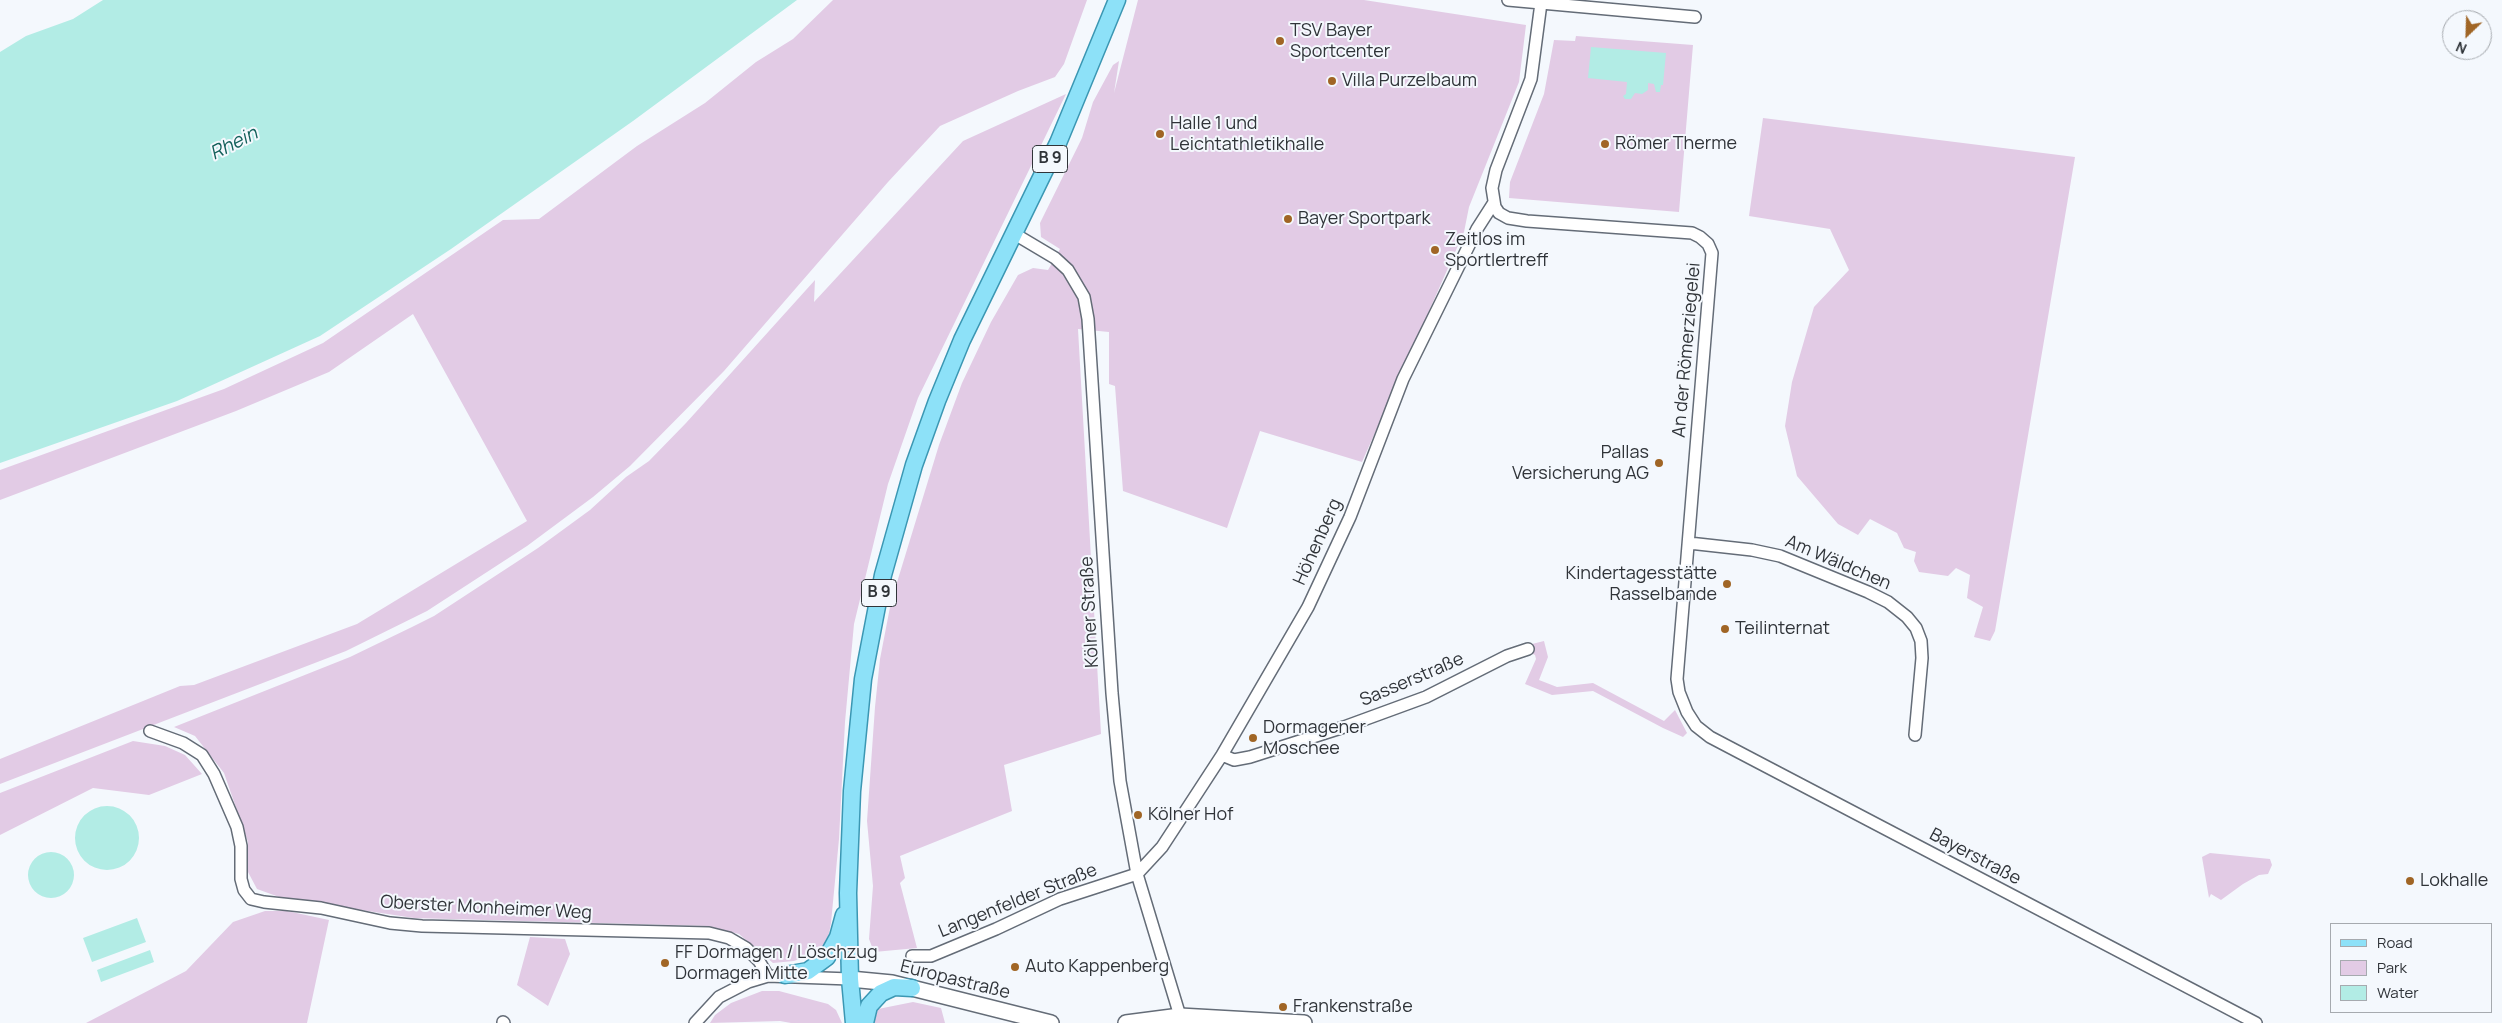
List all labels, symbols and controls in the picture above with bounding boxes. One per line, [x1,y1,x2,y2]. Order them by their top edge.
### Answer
north arrow [2442,10,2492,60]
place label: TSV Bayer Sportcenter [1290,20,1390,62]
marker: TSV Bayer Sportcenter [1274,35,1286,47]
text: N [2453,38,2470,59]
place label: Villa Purzelbaum [1342,70,1477,92]
marker: Villa Purzelbaum [1326,75,1338,87]
place label: Halle 1 und Leichtathletikhalle [1170,113,1324,156]
water label: Rhein [207,122,261,166]
marker: Halle 1 und Leichtathletikhalle [1154,128,1166,140]
place label: Römer Therme [1615,133,1737,155]
marker: Römer Therme [1599,138,1611,150]
road number: B 9 [1032,146,1068,172]
place label: Bayer Sportpark [1298,208,1430,230]
marker: Bayer Sportpark [1282,213,1294,225]
place label: Zeitlos im Sportlertreff [1445,229,1548,272]
marker: Zeitlos im Sportlertreff [1429,244,1441,256]
street label: An der Römerziegelei [1669,262,1705,438]
place label: Pallas Versicherung AG [1512,442,1649,484]
marker: Pallas Versicherung AG [1653,457,1665,469]
street label: Höhenberg [1289,495,1347,589]
street label: Am Wäldchen [1782,531,1894,595]
street label: Kölner Straße [1076,556,1104,668]
place label: Kindertagesstätte Rasselbande [1565,563,1717,606]
marker: Kindertagesstätte Rasselbande [1721,578,1733,590]
road number: B 9 [862,580,896,606]
place label: Teilinternat [1735,618,1830,640]
marker: Teilinternat [1719,623,1731,635]
street label: Sasserstraße [1357,648,1467,712]
place label: Dormagener Moschee [1263,717,1366,760]
marker: Dormagener Moschee [1247,732,1259,744]
place label: Kölner Hof [1148,804,1233,826]
marker: Kölner Hof [1132,809,1144,821]
street label: Bayerstraße [1926,824,2024,890]
street label: Langenfelder Straße [936,859,1100,943]
place label: Lokhalle [2420,870,2488,892]
marker: Lokhalle [2404,875,2416,887]
street label: Oberster Monheimer Weg [380,892,592,924]
legend [2330,923,2492,1013]
text: Road [2377,932,2413,953]
place label: FF Dormagen / Löschzug Dormagen Mitte [675,942,878,984]
street label: Europastraße [898,956,1012,1004]
place label: Auto Kappenberg [1025,956,1169,978]
marker: FF Dormagen / Löschzug Dormagen Mitte [659,957,671,969]
text: Park [2377,957,2407,978]
marker: Auto Kappenberg [1009,961,1021,973]
text: Water [2377,982,2419,1003]
place label: Frankenstraße [1293,996,1413,1018]
marker: Frankenstraße [1277,1001,1289,1013]

